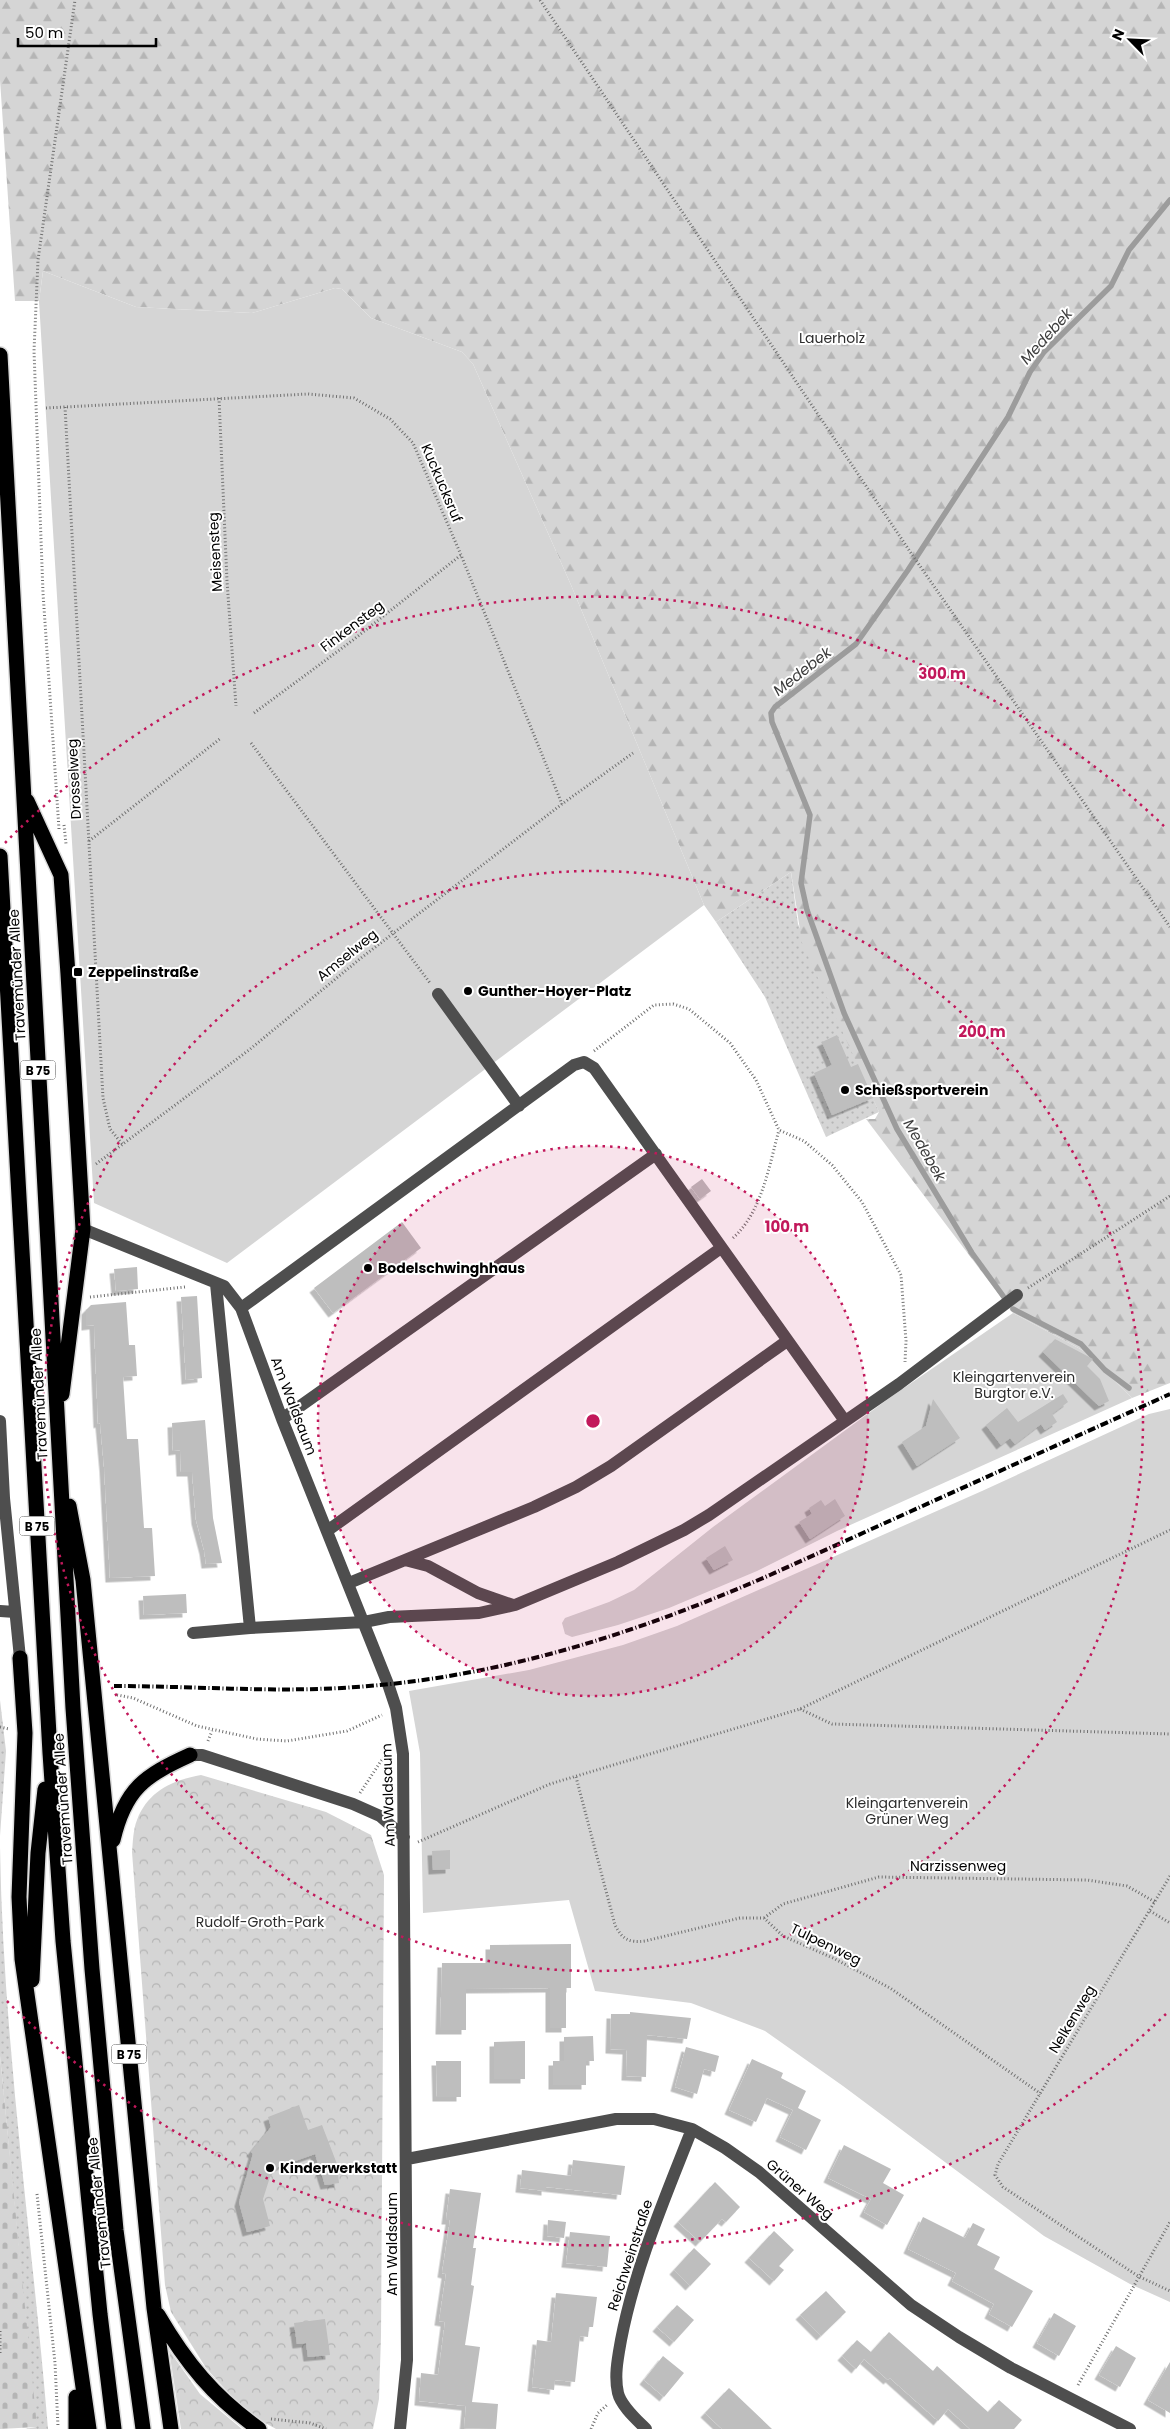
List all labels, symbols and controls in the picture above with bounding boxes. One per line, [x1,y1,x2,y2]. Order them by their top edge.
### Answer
scale bar [18,15,155,47]
north arrow [1105,15,1155,65]
text: 50 m [25,22,63,43]
text: N [1107,26,1129,44]
water label: Medebek [1015,302,1078,369]
park label: Lauerholz [799,328,865,348]
street label: Kuckucksruf [416,441,468,526]
street label: Meisensteg [203,512,227,592]
street label: Finkensteg [316,595,388,657]
water label: Medebek [768,641,837,700]
text: 300 m [918,663,966,684]
street label: Drosselweg [62,738,86,820]
street label: Travemünder Allee [4,908,30,1041]
street label: Amselweg [312,924,382,986]
place label: Zeppelinstraße [88,962,199,982]
marker: Zeppelinstraße [72,966,84,978]
place label: Gunther-Hoyer-Platz [478,981,631,1001]
marker: Gunther-Hoyer-Platz [462,985,474,997]
text: 200 m [958,1021,1006,1042]
road number: B 75 [20,1060,56,1080]
place label: Schießsportverein [855,1080,988,1100]
marker: Schießsportverein [839,1084,851,1096]
water label: Medebek [899,1115,952,1186]
text: 100 m [765,1216,809,1237]
place label: Bodelschwinghhaus [378,1258,525,1278]
marker: Bodelschwinghhaus [362,1262,374,1274]
street label: Travemünder Allee [26,1327,52,1460]
street label: Am Waldsaum [266,1354,322,1458]
park label: Kleingartenverein Burgtor e.V. [953,1367,1075,1403]
centre of rings [584,1412,602,1430]
road number: B 75 [20,1516,54,1535]
street label: Travemünder Allee [48,1732,78,1865]
street label: Am Waldsaum [376,1743,400,1847]
park label: Kleingartenverein Grüner Weg [846,1793,968,1829]
street label: Narzissenweg [910,1856,1006,1876]
park label: Rudolf-Groth-Park [196,1912,325,1932]
street label: Tulpenweg [787,1918,865,1970]
street label: Nelkenweg [1044,1981,1100,2057]
road number: B 75 [112,2045,146,2064]
street label: Travemünder Allee [82,2136,116,2270]
street label: Grüner Weg [762,2154,838,2224]
place label: Kinderwerkstatt [280,2158,398,2178]
marker: Kinderwerkstatt [264,2162,276,2174]
street label: Am Waldsaum [382,2192,402,2296]
street label: Reichweinstraße [603,2196,658,2313]

